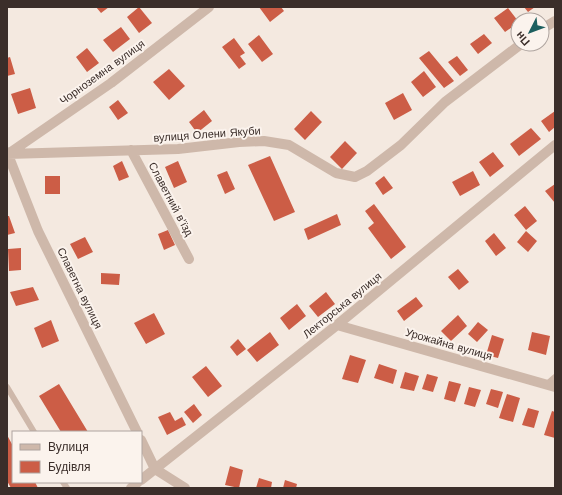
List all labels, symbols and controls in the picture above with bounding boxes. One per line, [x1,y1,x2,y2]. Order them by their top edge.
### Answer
north arrow [510,12,550,52]
text: Пн [513,29,533,48]
street label: Чорноземна вулиця [57,37,147,108]
street label: вулиця Олени Якуби [153,124,261,145]
street label: Славетний в'їзд [146,160,196,239]
street label: Славетна вулиця [54,246,105,331]
street label: Лекторська вулиця [300,270,384,341]
street label: Урожайна вулиця [404,326,494,363]
legend [12,431,142,483]
text: Вулиця [48,440,89,454]
text: Будівля [48,460,90,474]

